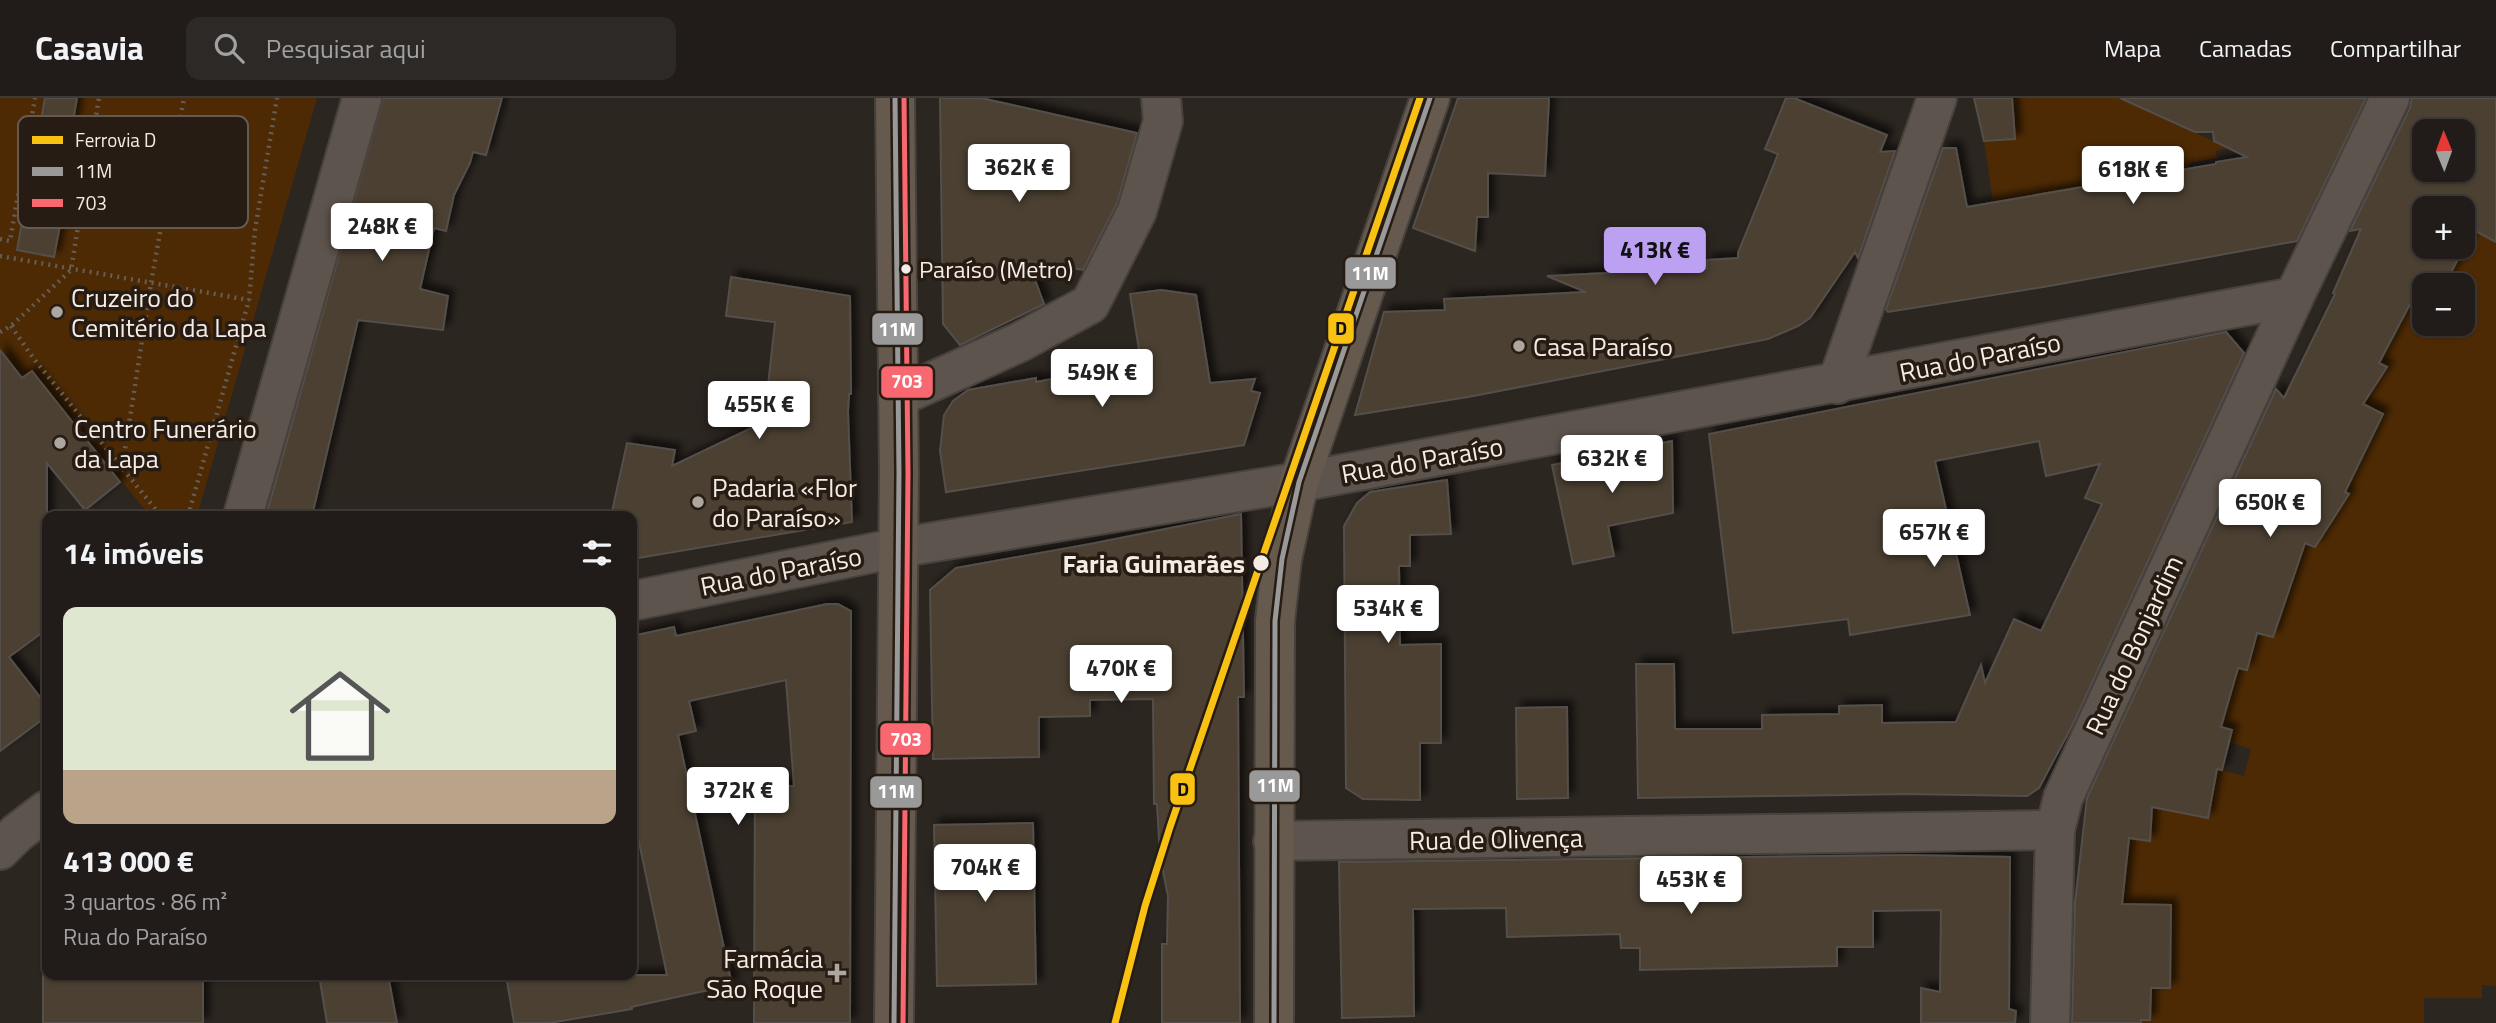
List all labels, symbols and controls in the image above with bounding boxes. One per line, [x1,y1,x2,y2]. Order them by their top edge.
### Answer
search box [186,17,676,80]
text: Casavia [35,23,144,73]
icon: search [210,29,248,67]
text: Pesquisar aqui [266,29,426,68]
text: Mapa [2104,30,2161,66]
text: Camadas [2199,30,2292,66]
text: Compartilhar [2330,30,2461,66]
legend [18,116,248,228]
north arrow [2412,119,2474,182]
map controls [2412,119,2475,336]
text: Ferrovia D [75,125,156,154]
pin: 362K € [962,144,1076,204]
pin: 618K € [2076,146,2190,206]
text: 362K € [984,149,1054,184]
text: 618K € [2098,151,2168,186]
text: 11M [75,156,112,185]
text: 703 [75,188,107,217]
button: + [2412,196,2475,259]
pin: 248K € [325,204,439,263]
text: 248K € [347,208,417,243]
pin: 413K € [1598,228,1712,287]
text: 413K € [1620,232,1690,267]
place label: Paraíso (Metro) [919,251,1073,287]
line badge: 11M [1344,256,1397,290]
text: 11M [1351,258,1389,287]
marker: Paraíso (Metro) [899,262,913,276]
button: − [2412,273,2475,336]
place label: Cruzeiro do Cemitério da Lapa [71,278,267,347]
marker: Cruzeiro do Cemitério da Lapa [49,304,65,320]
line badge: 11M [871,312,924,346]
line badge: D [1327,312,1355,345]
text: D [1335,313,1347,342]
text: 11M [878,314,916,343]
street label: Rua do Paraíso [1896,322,2064,392]
place label: Casa Paraíso [1533,327,1673,366]
marker: Casa Paraíso [1511,338,1527,354]
pin: 549K € [1045,350,1159,409]
text: 549K € [1067,354,1137,389]
line badge: 703 [880,365,934,399]
text: 703 [891,366,923,395]
pin: 455K € [702,382,816,441]
text: 455K € [724,386,794,421]
place label: Centro Funerário da Lapa [74,409,257,478]
street label: Rua do Paraíso [1338,427,1506,493]
marker: Centro Funerário da Lapa [52,435,68,451]
pin: 632K € [1555,436,1669,495]
text: 632K € [1577,440,1647,475]
place label: Padaria «Flor do Paraíso» [712,468,857,537]
pin: 650K € [2213,480,2327,539]
text: 650K € [2235,484,2305,519]
marker: Padaria «Flor do Paraíso» [690,494,706,510]
pin: 657K € [1877,510,1991,569]
text: 657K € [1899,514,1969,549]
text: 14 imóveis [63,530,204,576]
icon: filters [578,534,616,572]
street label: Rua do Paraíso [697,536,865,606]
place label: Faria Guimarães [1062,544,1245,583]
street label: Rua do Bonjardim [2075,549,2193,741]
marker: Faria Guimarães [1251,553,1271,573]
pin: 534K € [1331,586,1445,645]
text: 534K € [1353,590,1423,625]
pin: 470K € [1064,646,1178,705]
text: 470K € [1086,650,1156,685]
icon: home [277,653,403,779]
line badge: 703 [879,722,932,756]
text: 703 [890,724,922,753]
pin: 372K € [681,768,795,827]
line badge: 11M [1248,769,1301,803]
text: 11M [1256,770,1294,799]
text: 372K € [703,772,773,807]
line badge: D [1169,772,1196,806]
text: D [1177,774,1189,803]
line badge: 11M [869,775,923,809]
text: 11M [877,776,915,805]
street label: Rua de Olivença [1409,818,1583,860]
text: 413 000 € [63,838,194,884]
pin: 704K € [928,844,1042,904]
text: 704K € [950,849,1020,884]
pin: 453K € [1634,856,1748,916]
text: 453K € [1656,861,1726,896]
text: 3 quartos · 86 m² [63,884,227,919]
text: Rua do Paraíso [63,919,208,954]
place label: Farmácia São Roque [706,939,823,1008]
marker: Farmácia São Roque [829,965,845,981]

